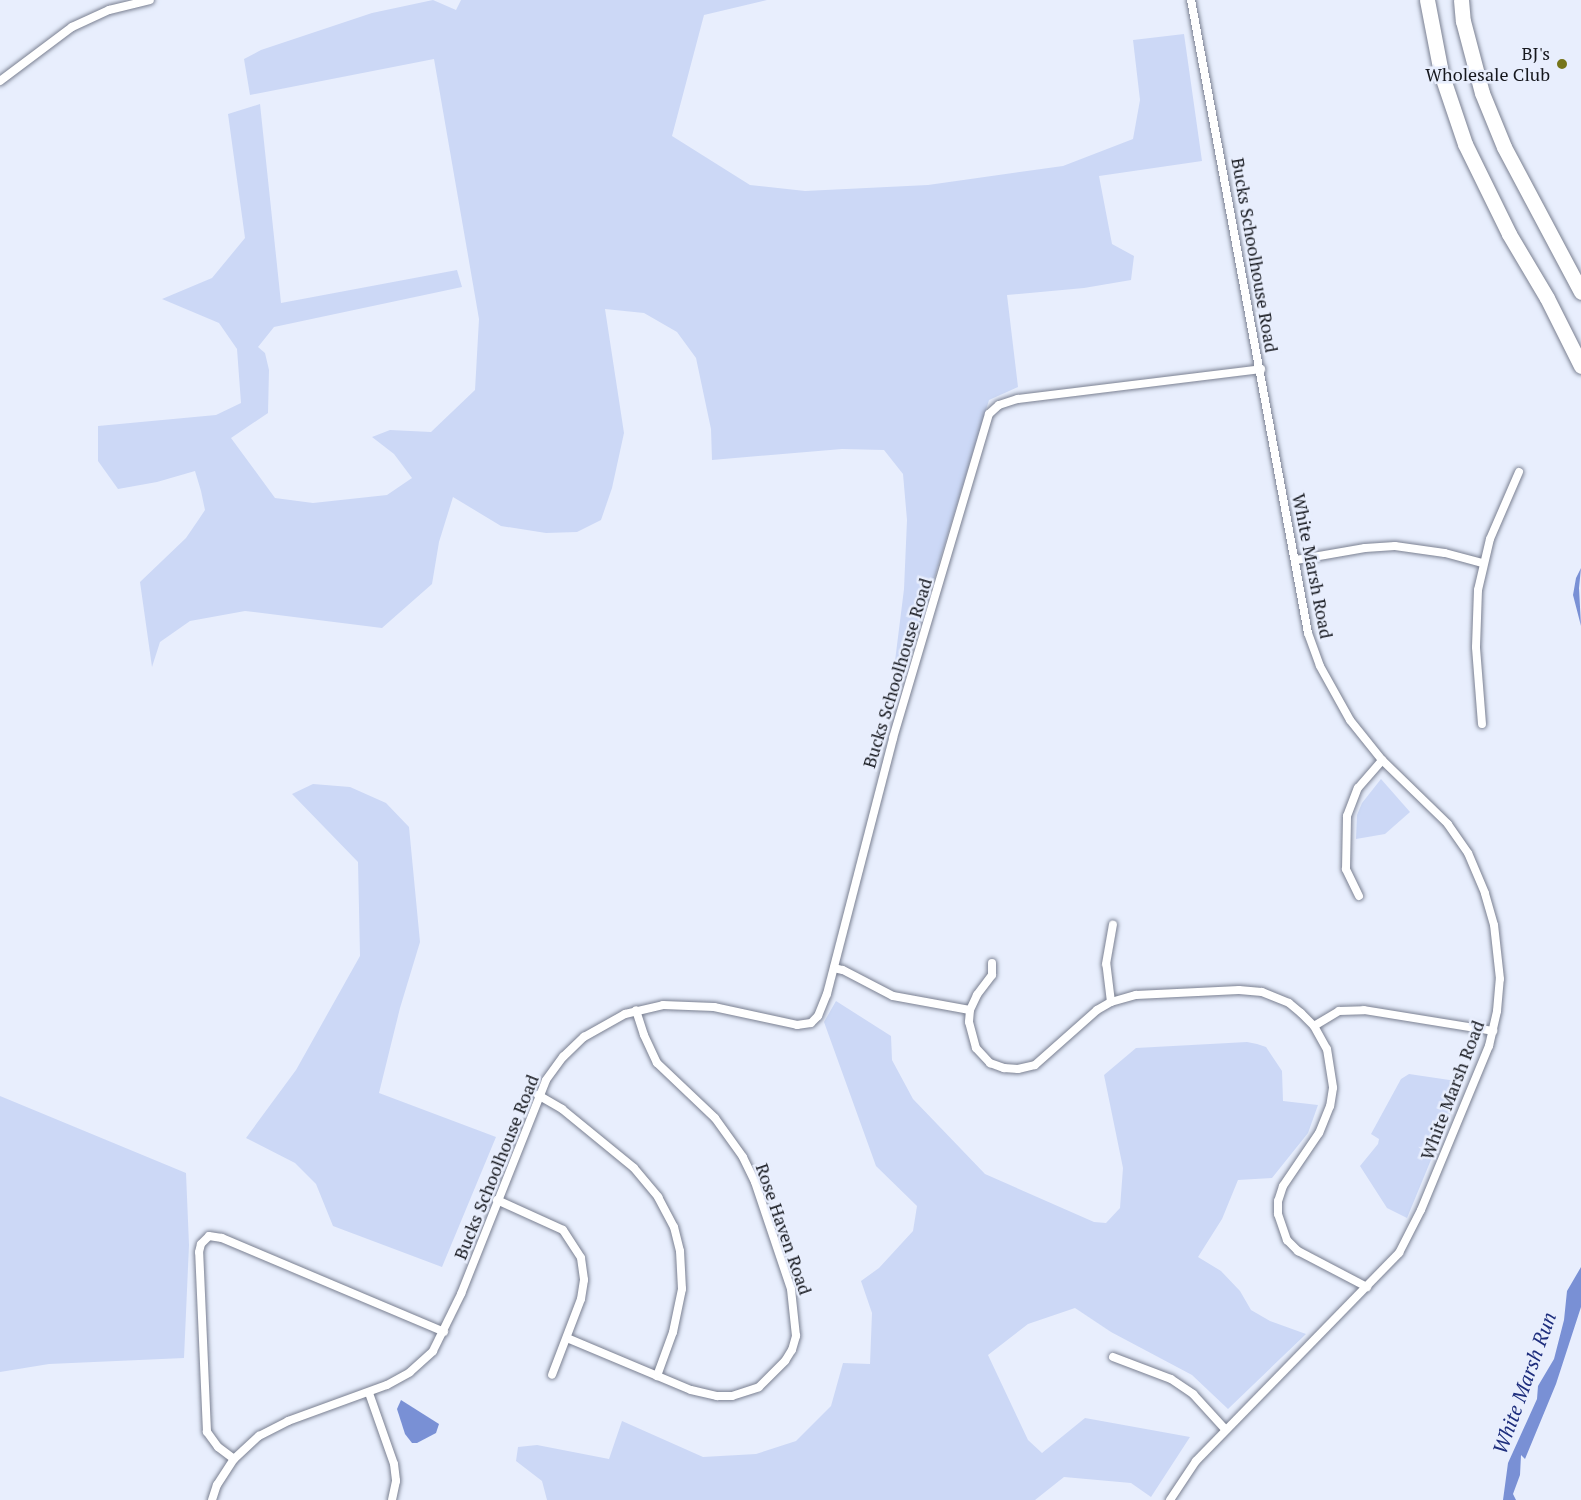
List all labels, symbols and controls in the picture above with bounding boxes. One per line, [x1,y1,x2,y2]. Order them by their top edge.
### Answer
place label: BJ's Wholesale Club [1425,43,1550,86]
marker: BJ's Wholesale Club [1555,57,1569,71]
street label: Bucks Schoolhouse Road [1227,156,1283,354]
street label: White Marsh Road [1288,492,1338,640]
street label: Bucks Schoolhouse Road [858,575,936,771]
street label: White Marsh Road [1416,1017,1488,1163]
street label: Bucks Schoolhouse Road [449,1071,543,1263]
street label: Rose Haven Road [751,1160,817,1298]
water label: White Marsh Run [1487,1309,1561,1457]

